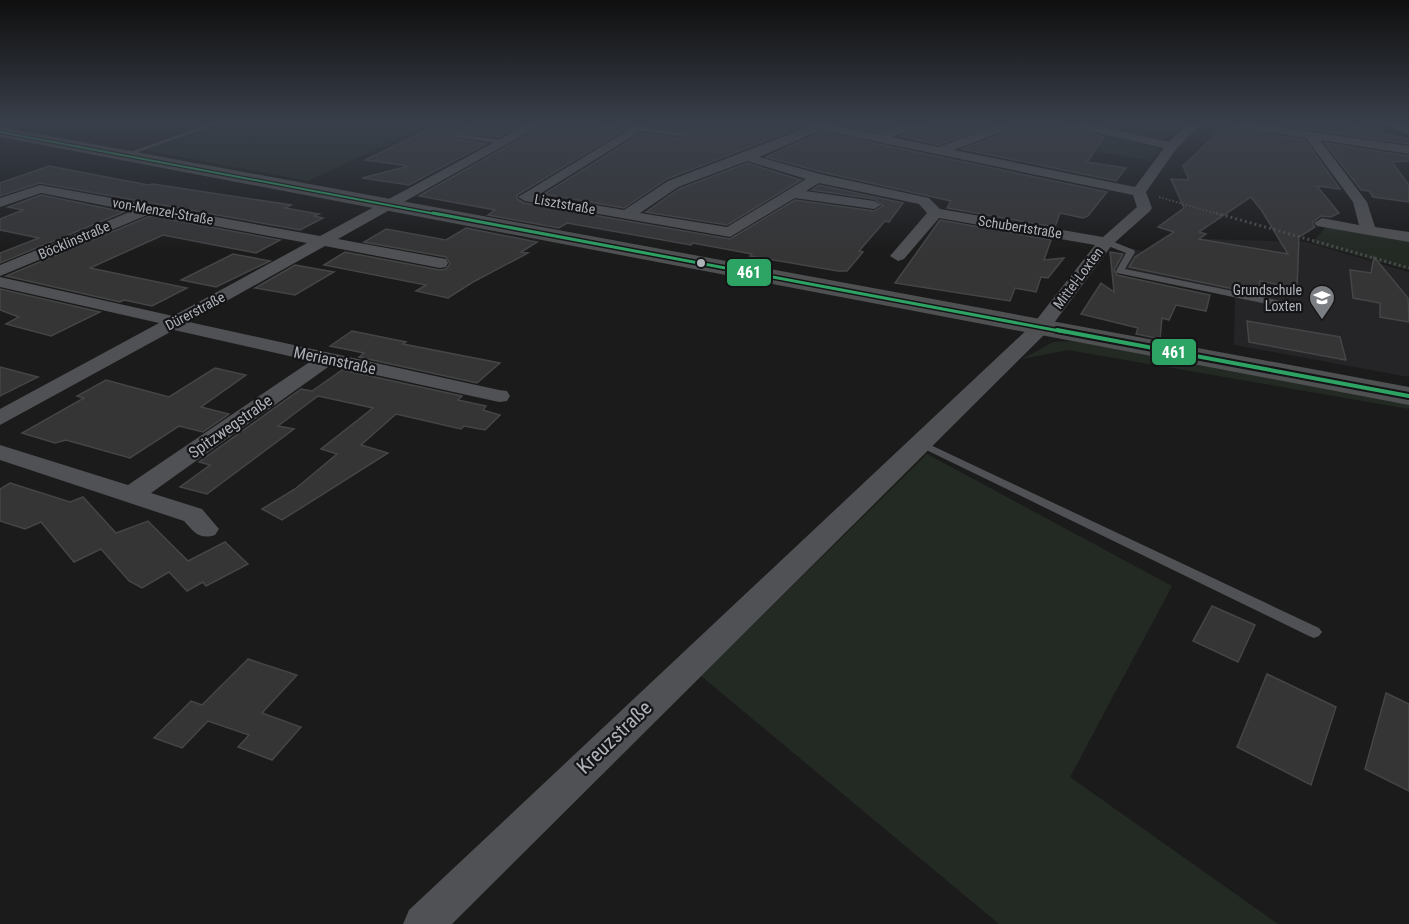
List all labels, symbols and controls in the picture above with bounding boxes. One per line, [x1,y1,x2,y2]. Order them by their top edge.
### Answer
street label: Lisztstraße [533,191,597,217]
street label: von-Menzel-Straße [111,194,215,228]
street label: Schubertstraße [977,212,1063,242]
street label: Böcklinstraße [36,218,112,262]
street label: Mittel-Loxten [1050,244,1106,312]
unlabelled marker [695,257,707,269]
line badge: 461 [726,258,772,287]
text: 461 [737,263,761,282]
place label: Grundschule Loxten [1233,282,1302,314]
school or university icon: Grundschule Loxten [1307,283,1337,321]
street label: Dürerstraße [163,289,228,333]
line badge: 461 [1151,338,1197,366]
street label: Merianstraße [292,343,378,378]
text: 461 [1162,343,1186,362]
street label: Spitzwegstraße [185,391,276,462]
street label: Kreuzstraße [572,695,656,779]

